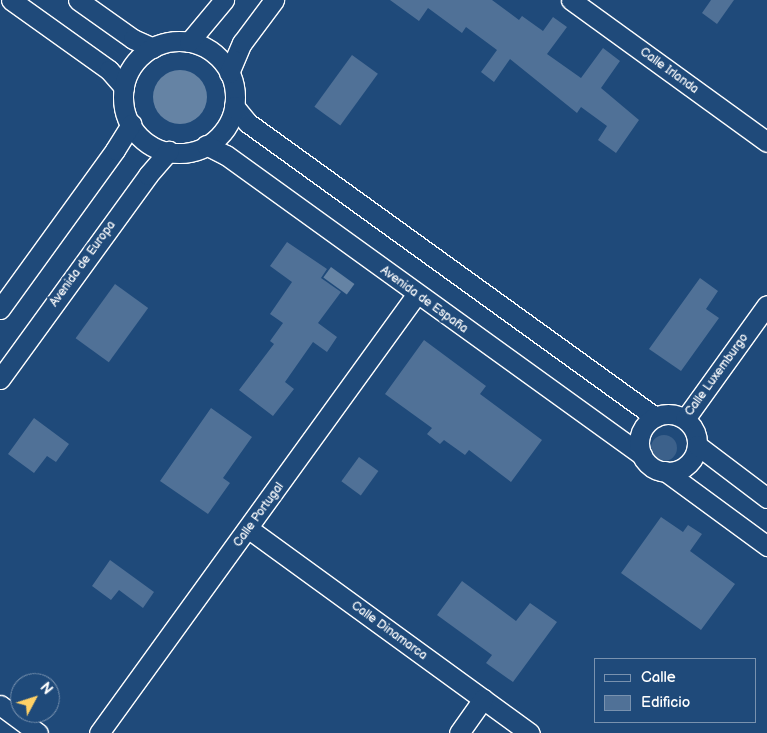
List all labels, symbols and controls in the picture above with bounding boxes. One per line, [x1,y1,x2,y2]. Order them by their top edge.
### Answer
street label: Calle Irlanda [637,45,701,97]
street label: Avenida de Europa [47,218,119,310]
street label: Avenida de España [377,263,471,337]
street label: Calle Luxemburgo [682,331,752,419]
street label: Calle Portugal [231,480,287,550]
street label: Calle Dinamarca [348,599,430,663]
legend [594,658,757,723]
text: Calle [641,668,676,687]
north arrow [10,673,60,723]
text: N [36,679,56,698]
text: Edificio [641,693,690,712]

